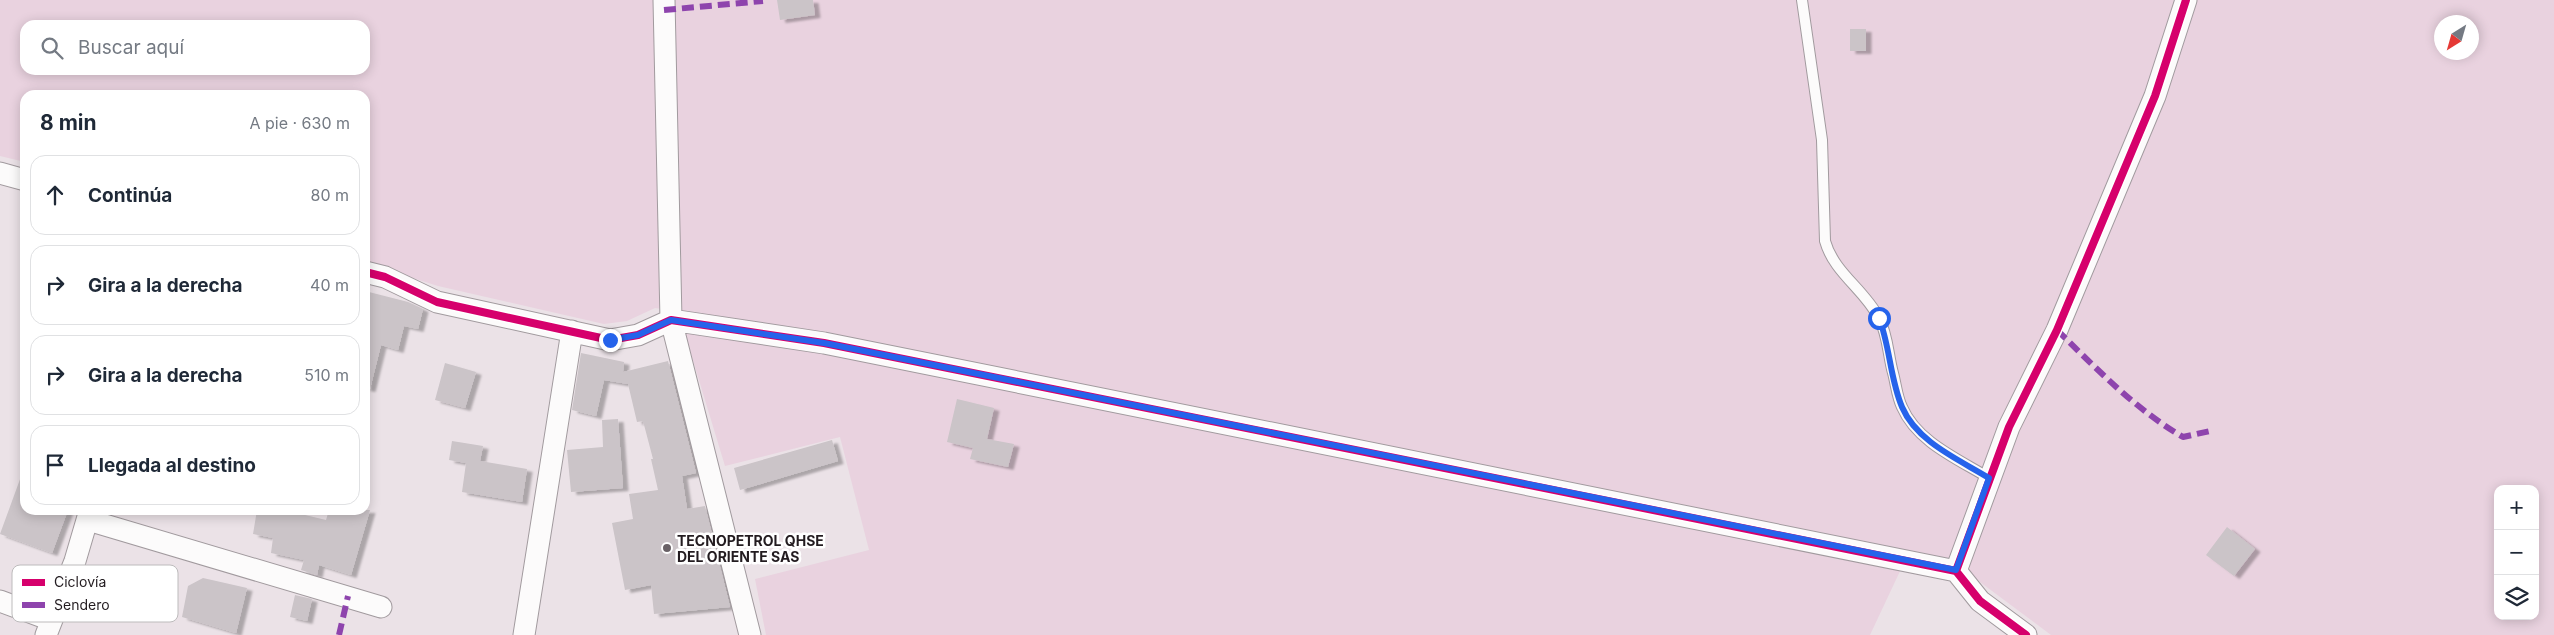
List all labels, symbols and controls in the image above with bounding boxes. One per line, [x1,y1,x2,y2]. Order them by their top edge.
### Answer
north arrow [2434,15,2479,60]
search box [20,20,370,75]
icon: search [38,34,66,62]
text: Buscar aquí [78,36,184,59]
text: 8 min [40,110,97,135]
text: A pie · 630 m [249,113,350,133]
icon: ahead [41,181,69,209]
text: Continúa [88,184,172,207]
text: 80 m [310,185,349,205]
icon: right [41,271,69,299]
text: Gira a la derecha [88,274,243,297]
text: 40 m [310,275,349,295]
route start [1868,307,1891,330]
route end [599,329,622,352]
icon: right [41,361,69,389]
text: Gira a la derecha [88,364,243,387]
text: 510 m [304,365,349,385]
icon: arrive [41,451,69,479]
text: Llegada al destino [88,454,256,477]
map controls [2494,485,2539,620]
button: + [2494,485,2539,530]
button: − [2494,530,2539,575]
place label: TECNOPETROL QHSE DEL ORIENTE SAS [677,532,824,565]
marker: TECNOPETROL QHSE DEL ORIENTE SAS [661,542,673,554]
legend [12,565,178,622]
text: Ciclovía [54,573,106,590]
button: layers [2494,575,2539,620]
text: Sendero [54,596,110,613]

